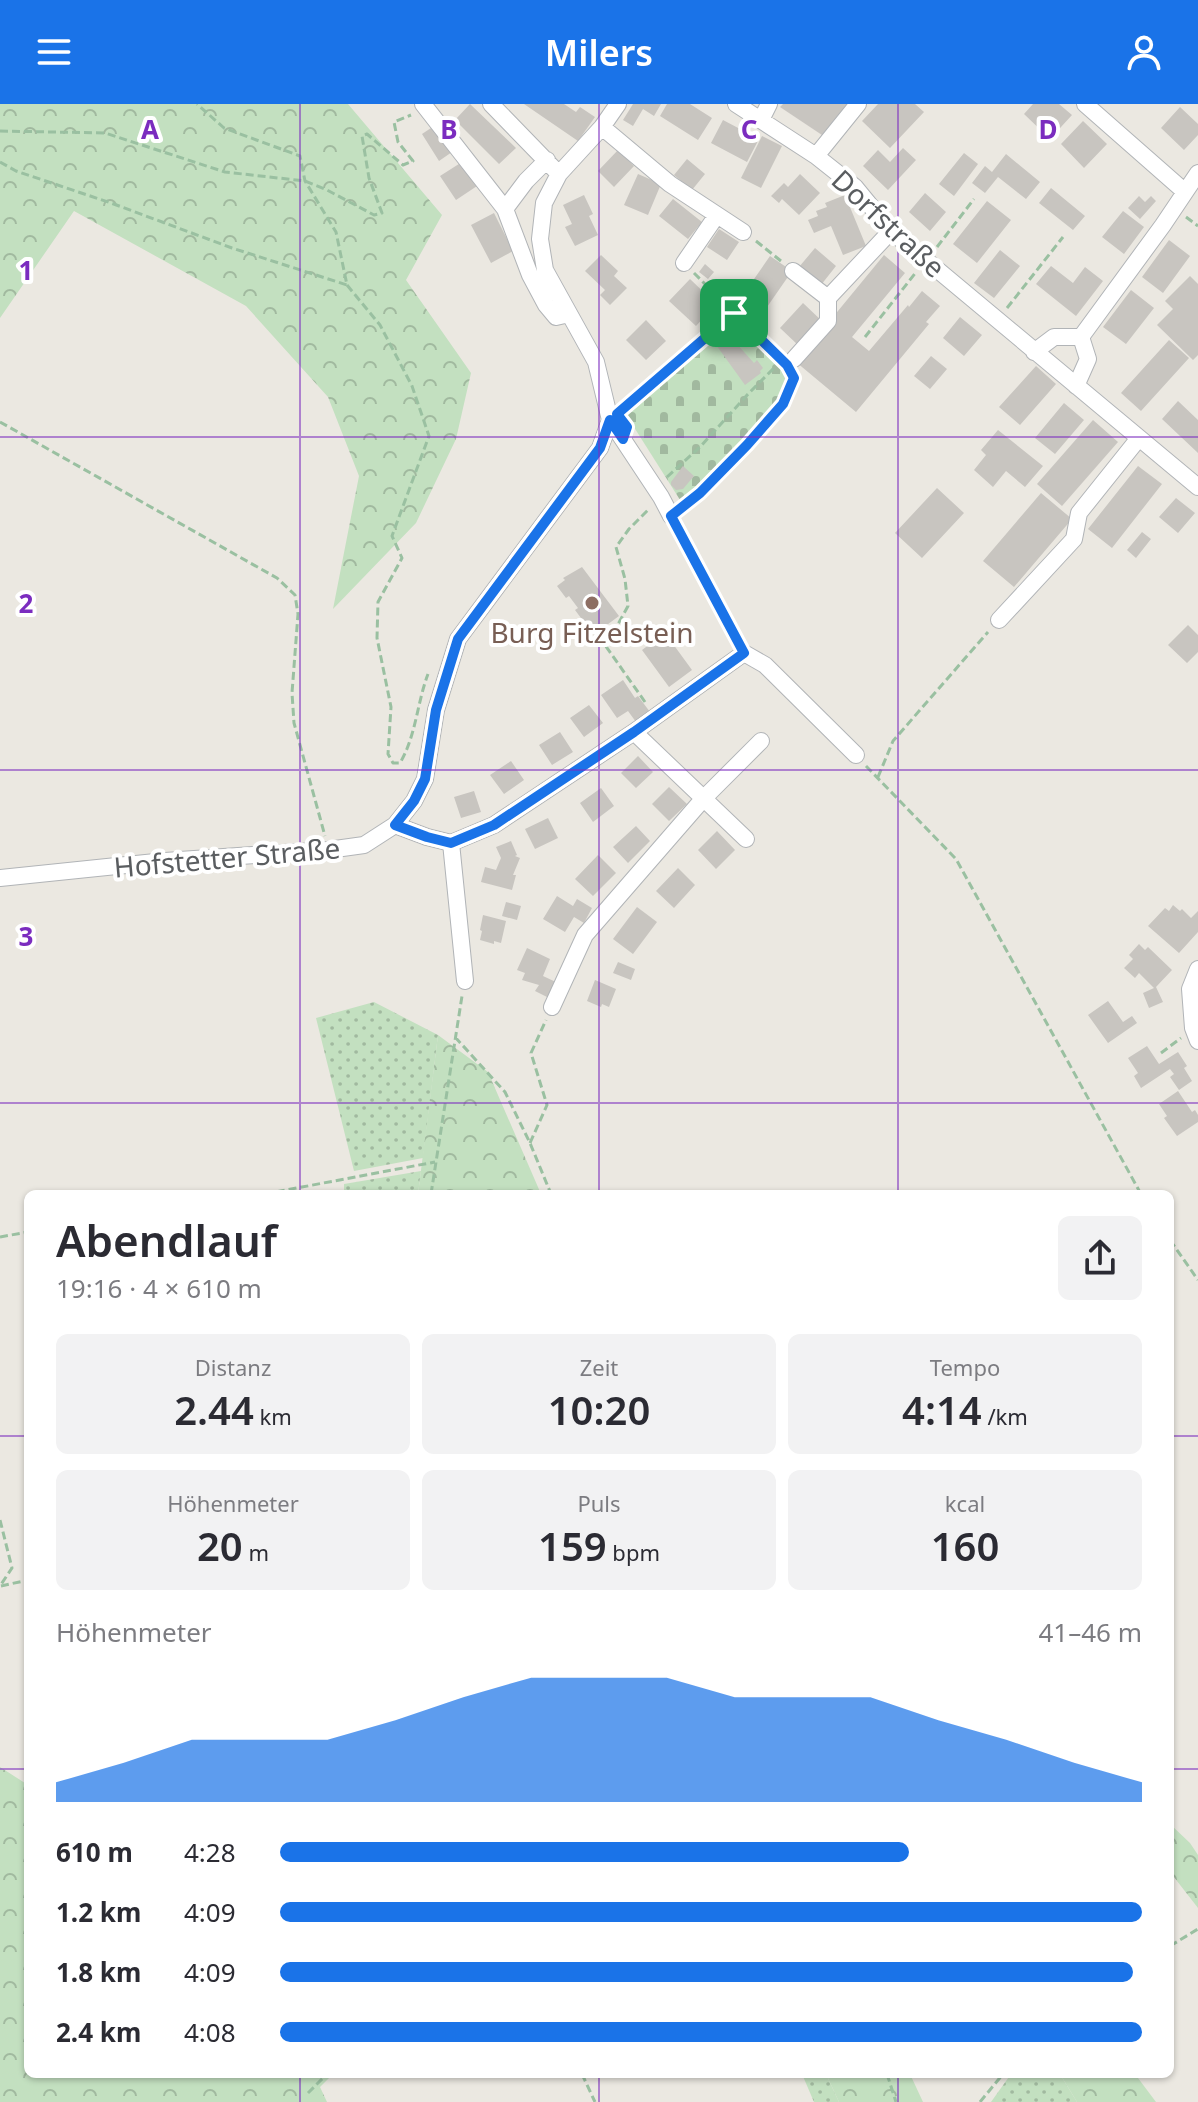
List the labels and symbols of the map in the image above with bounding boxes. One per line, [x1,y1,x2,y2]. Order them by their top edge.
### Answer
text: A [141,111,159,147]
text: B [440,111,458,147]
text: C [741,111,757,147]
text: D [1038,111,1058,147]
street label: Dorfstraße [824,161,954,285]
text: 1 [19,252,33,288]
pin [700,279,768,347]
text: 2 [19,585,34,621]
marker: Burg Fitzelstein [583,594,601,612]
place label: Burg Fitzelstein [490,613,694,651]
street label: Hofstetter Straße [112,828,342,886]
text: 3 [19,918,33,954]

